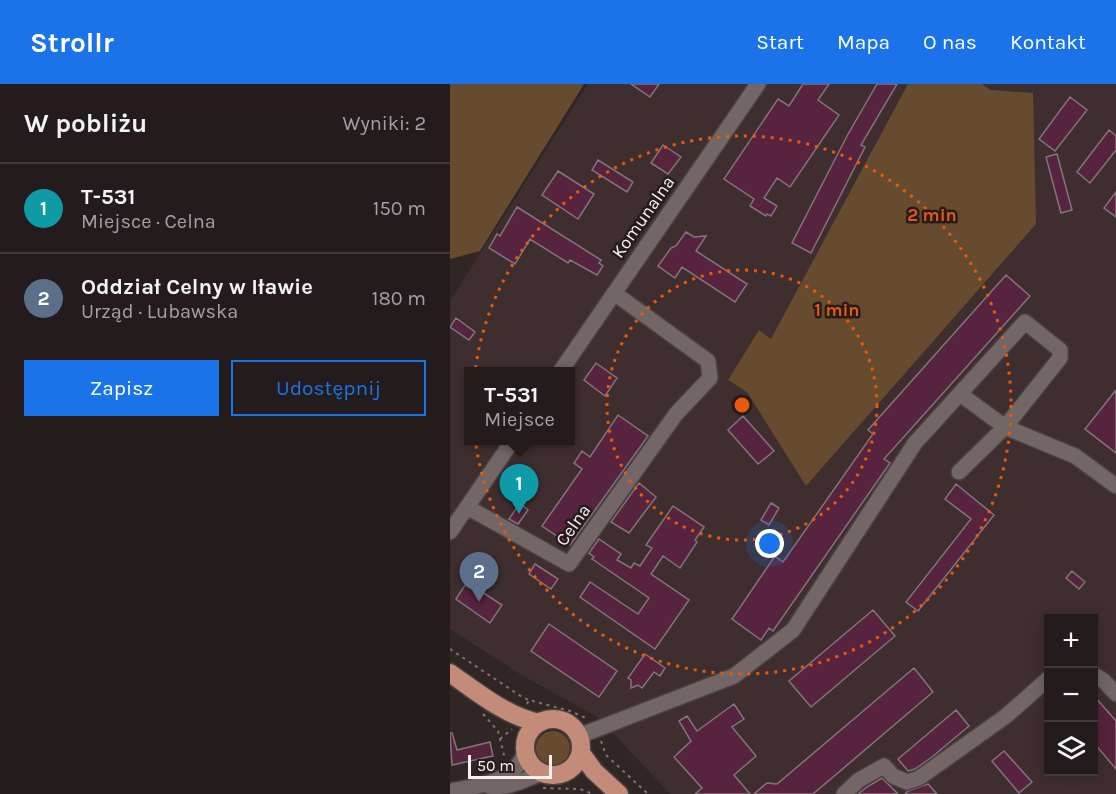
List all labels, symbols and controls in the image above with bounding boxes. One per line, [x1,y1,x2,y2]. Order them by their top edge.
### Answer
text: Strollr [30,26,114,59]
text: Start [756,30,804,54]
text: Mapa [837,30,890,54]
text: O nas [923,30,977,54]
text: Kontakt [1010,30,1086,54]
text: W pobliżu [24,108,147,139]
text: Wyniki: 2 [343,112,426,135]
street label: Komunalna [607,172,679,262]
text: T-531 [81,184,135,210]
text: 1 [40,197,47,220]
text: 150 m [373,197,426,220]
text: 2 min [907,204,957,226]
text: Miejsce · Celna [81,210,216,233]
text: Oddział Celny w Iławie [81,274,313,300]
text: 2 [37,287,50,310]
text: 180 m [372,287,426,310]
text: 1 min [814,299,860,321]
text: Urząd · Lubawska [81,300,238,323]
button: Zapisz [24,360,219,416]
button: Udostępnij [231,360,426,416]
popup [464,367,575,445]
text: T-531 [484,382,538,408]
centre of rings [732,395,752,415]
text: Miejsce [484,408,555,431]
pin: 1 [500,464,538,514]
street label: Celna [551,500,595,550]
your location [755,529,784,558]
pin: 2 [459,552,498,602]
map controls [1044,614,1098,776]
button: + [1044,614,1098,668]
button: − [1044,668,1098,722]
button: layers [1044,722,1098,776]
scale bar [468,752,552,780]
text: 50 m [477,756,514,775]

